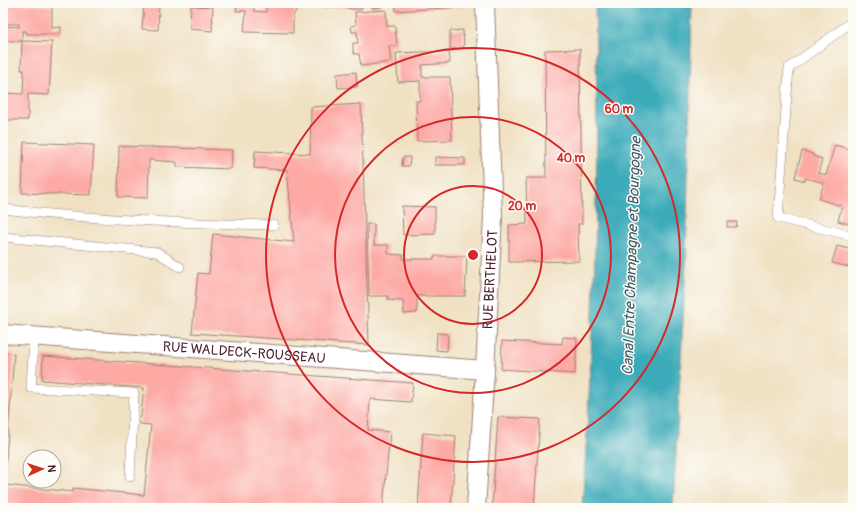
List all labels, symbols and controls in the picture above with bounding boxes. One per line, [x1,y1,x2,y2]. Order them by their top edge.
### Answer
text: 60 m [605,102,634,117]
water label: Canal Entre Champagne et Bourgogne [618,135,646,375]
text: 40 m [556,151,586,166]
text: 20 m [508,199,536,214]
street label: RUE BERTHELOT [479,229,501,330]
centre of rings [466,248,480,262]
street label: RUE WALDECK-ROUSSEAU [162,337,326,367]
north arrow [22,449,62,489]
text: N [45,464,58,473]

